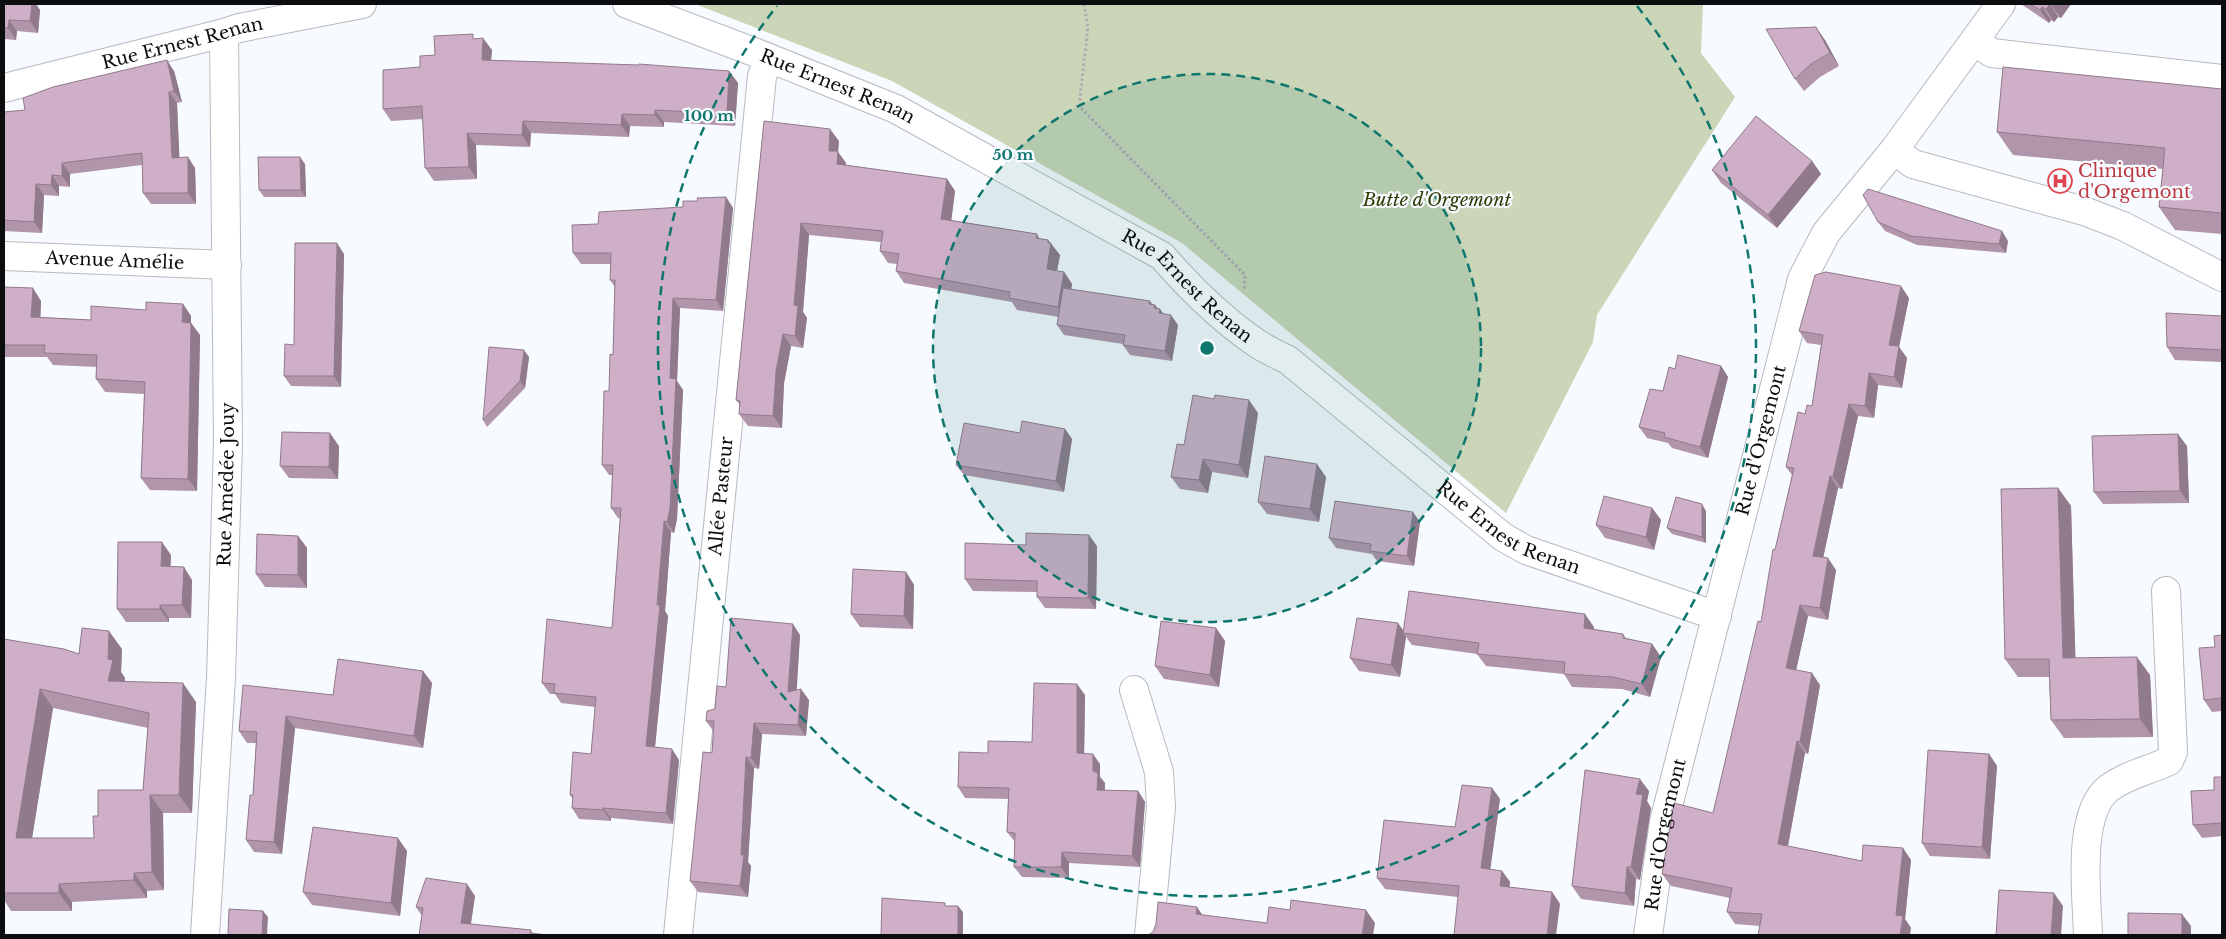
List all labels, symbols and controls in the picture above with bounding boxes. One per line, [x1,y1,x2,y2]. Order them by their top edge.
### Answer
street label: Rue Ernest Renan [100,13,265,74]
street label: Rue Ernest Renan [757,45,919,128]
text: 100 m [684,106,734,125]
text: 50 m [993,145,1034,164]
place label: Clinique d'Orgemont [2078,160,2191,203]
hospital icon: Clinique d'Orgemont [2047,168,2073,194]
park label: Butte d'Orgemont [1362,189,1512,211]
street label: Rue Ernest Renan [1118,225,1257,348]
street label: Avenue Amélie [44,247,185,274]
centre of rings [1198,339,1216,357]
street label: Rue d'Orgemont [1731,362,1791,518]
street label: Rue Amédée Jouy [213,402,239,567]
street label: Allée Pasteur [704,435,738,558]
street label: Rue Ernest Renan [1432,476,1583,579]
street label: Rue d'Orgemont [1641,756,1691,912]

